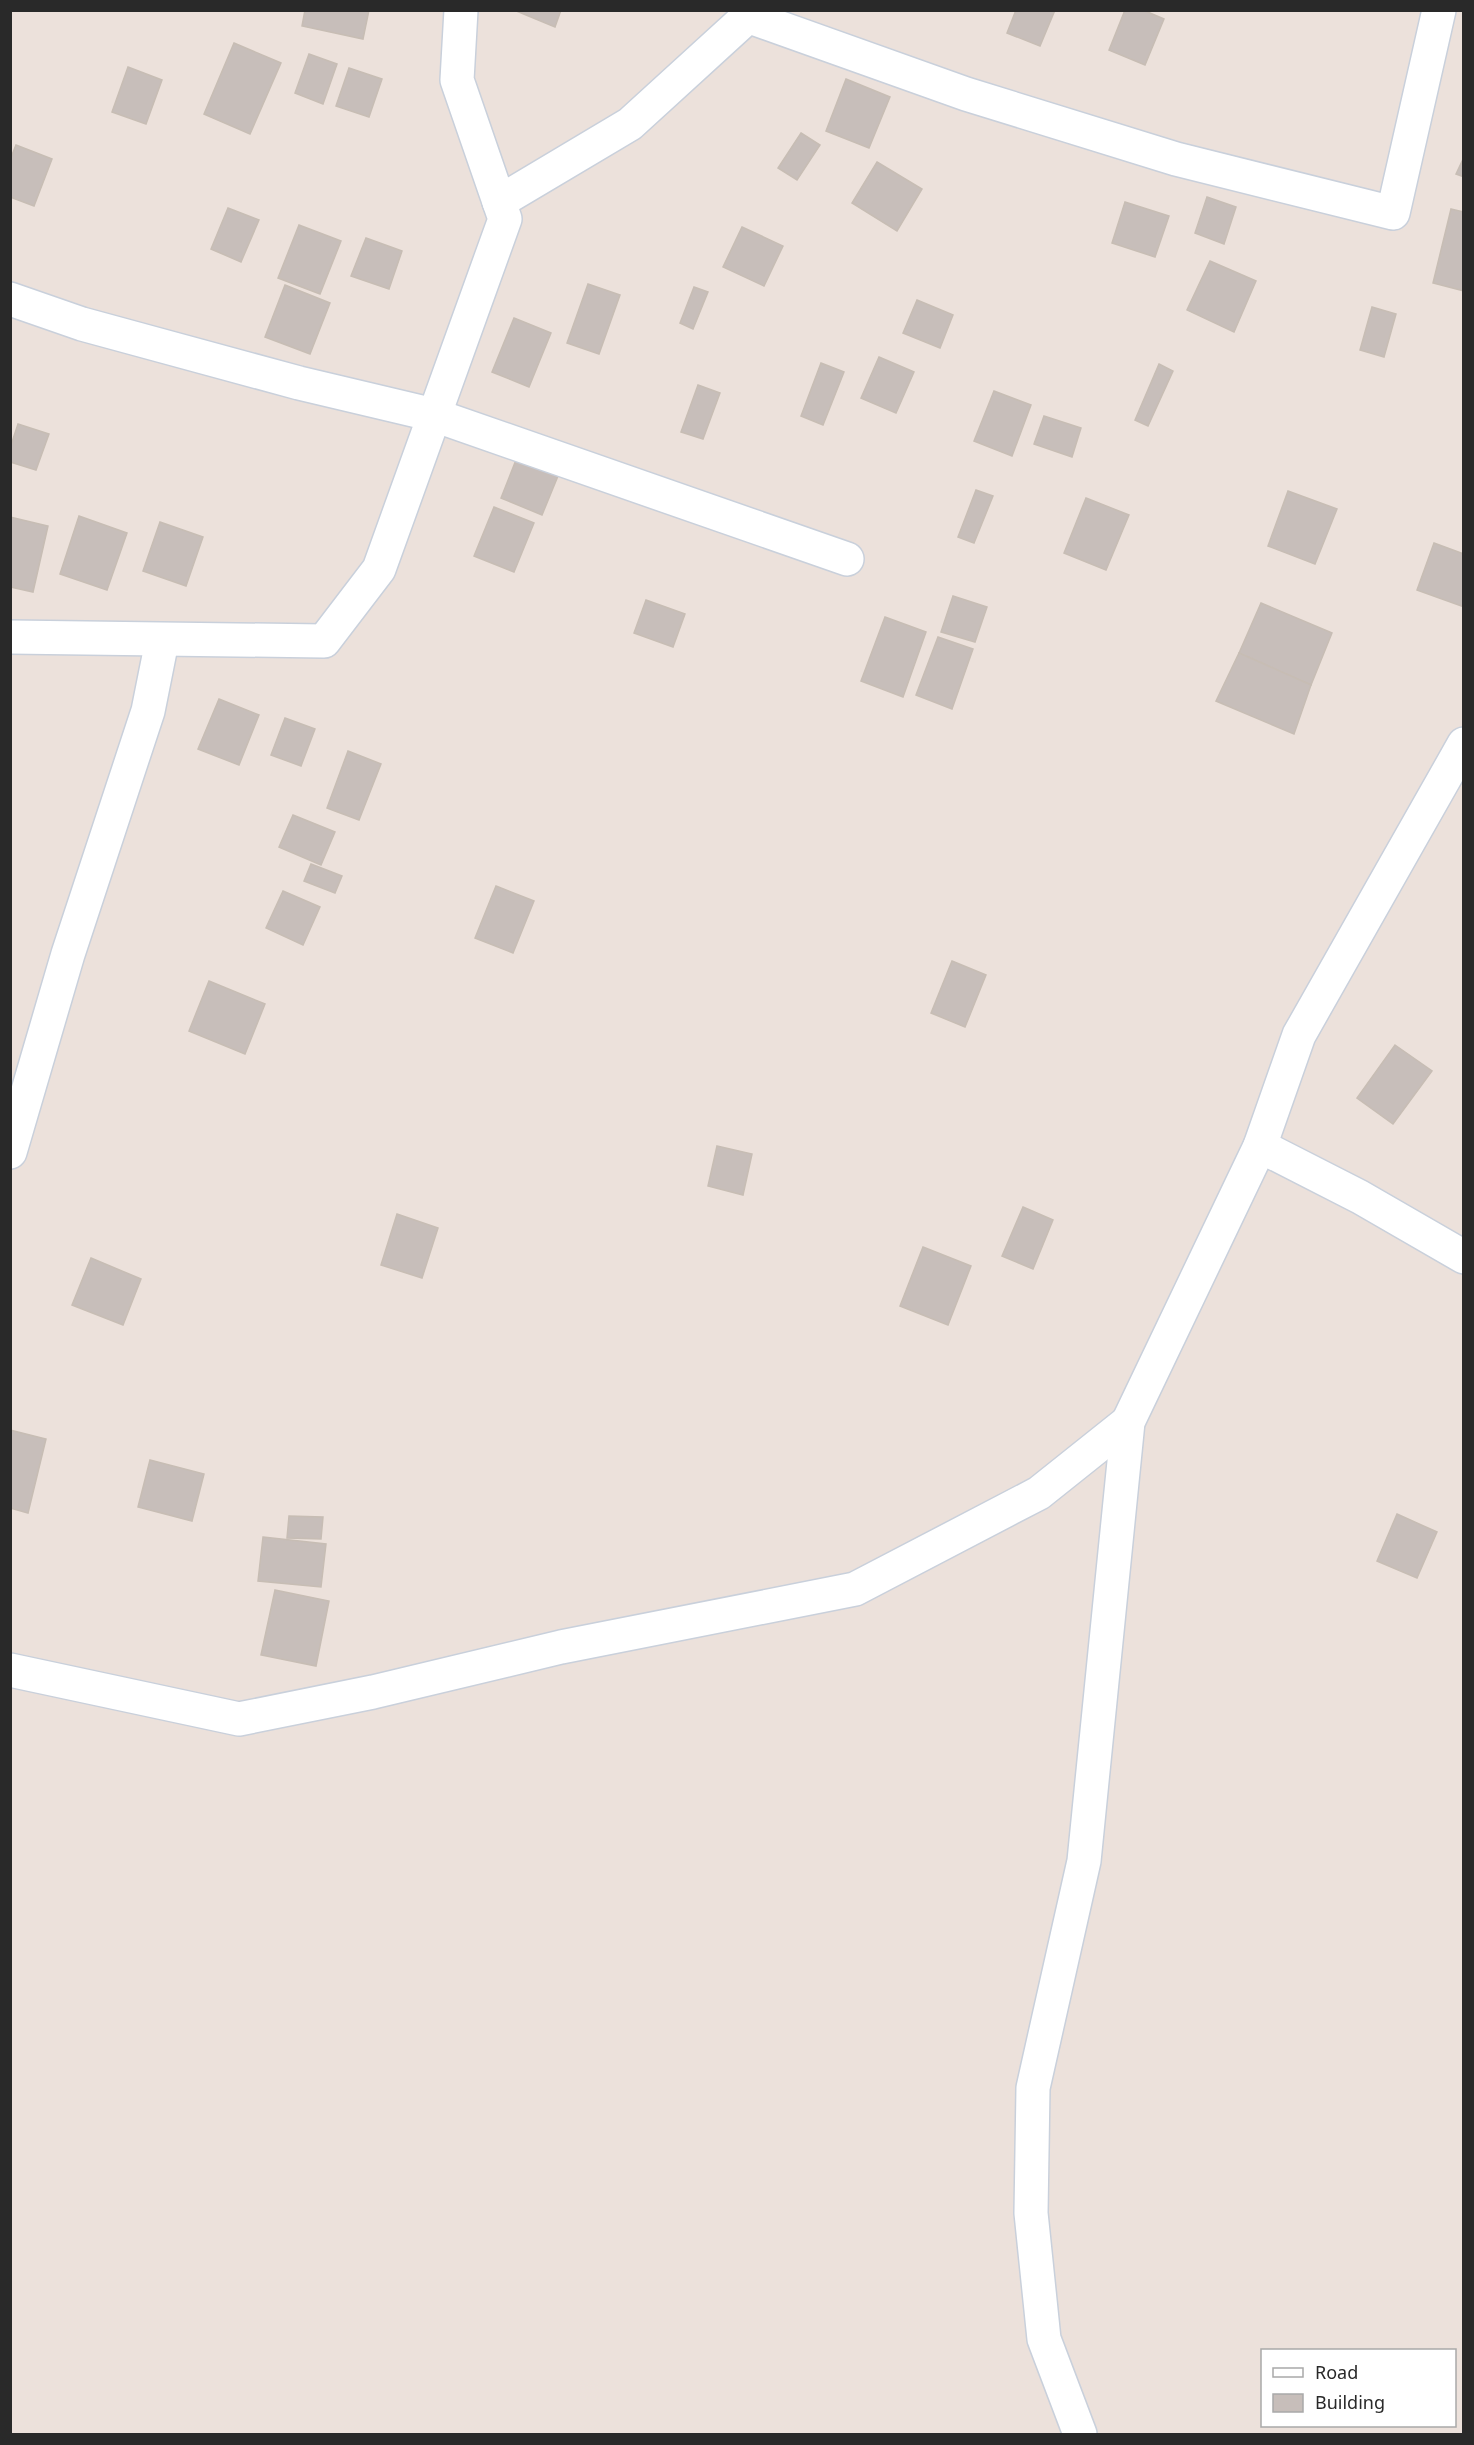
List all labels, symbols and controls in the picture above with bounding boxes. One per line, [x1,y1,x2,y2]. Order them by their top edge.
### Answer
legend [1261,2349,1456,2427]
text: Road [1315,2360,1358,2384]
text: Building [1315,2390,1385,2414]

